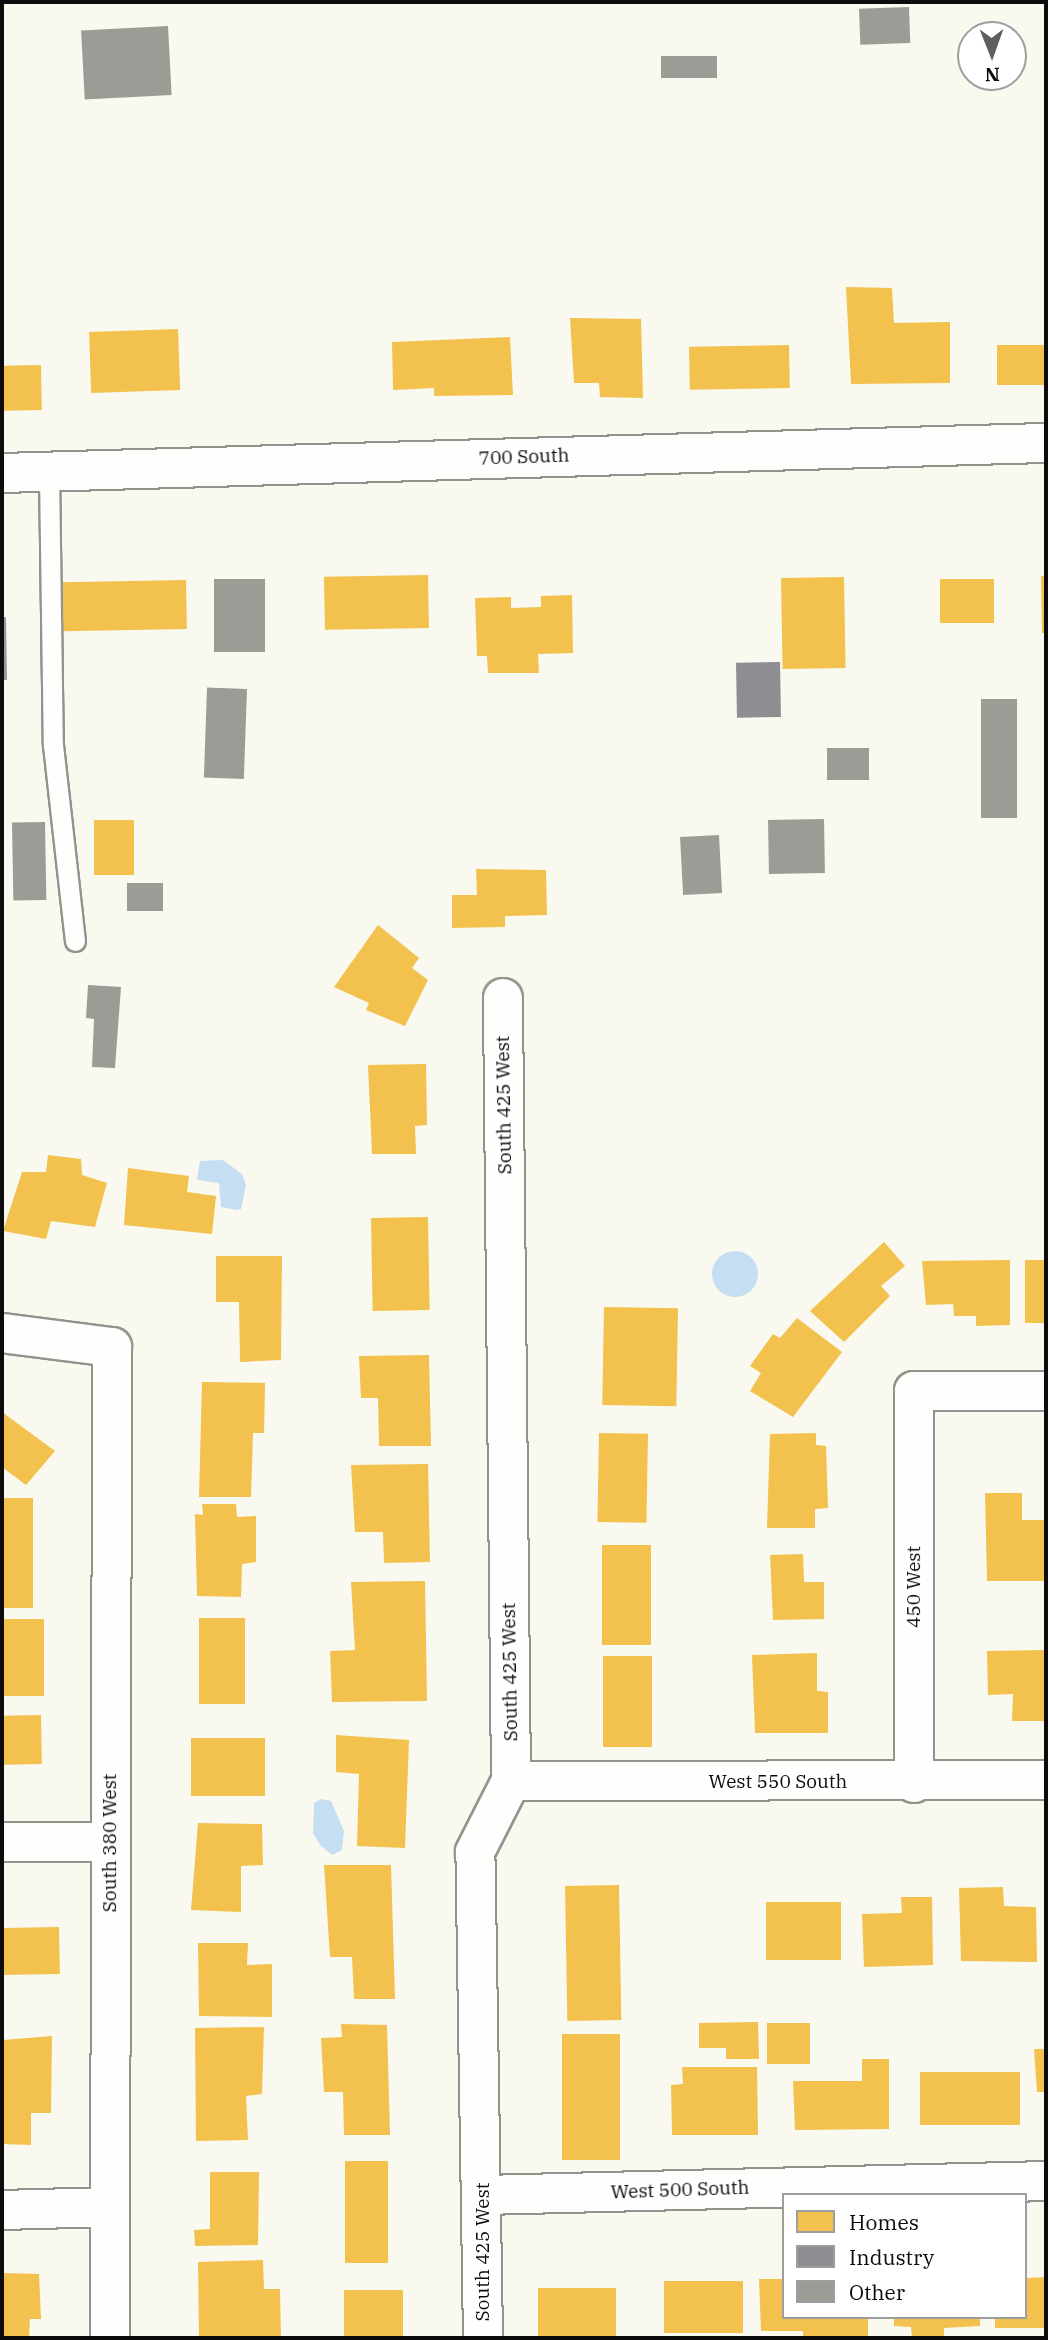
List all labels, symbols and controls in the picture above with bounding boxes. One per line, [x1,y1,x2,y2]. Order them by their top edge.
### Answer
north arrow [957,21,1027,91]
text: N [985,63,1000,87]
street label: 700 South [478,444,570,470]
street label: South 425 West [491,1035,517,1175]
street label: 450 West [903,1546,925,1628]
street label: South 425 West [497,1602,523,1742]
street label: West 550 South [709,1771,847,1793]
street label: South 380 West [99,1774,121,1912]
street label: West 500 South [610,2176,750,2204]
street label: South 425 West [472,2183,494,2321]
legend [782,2193,1027,2319]
text: Homes [849,2208,919,2236]
text: Industry [849,2243,934,2271]
text: Other [849,2278,905,2306]

